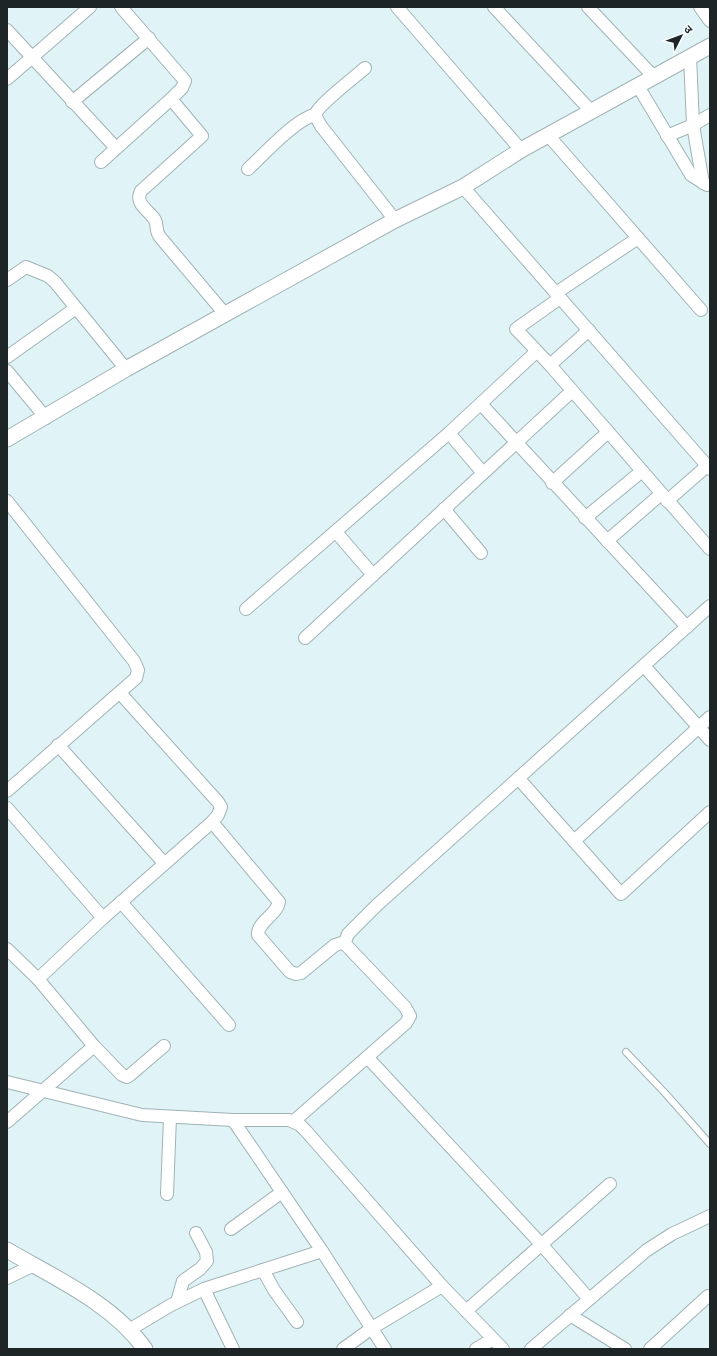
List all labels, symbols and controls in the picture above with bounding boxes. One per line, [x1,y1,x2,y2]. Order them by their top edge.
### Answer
north arrow [661,16,701,56]
text: उ [681,23,695,37]

